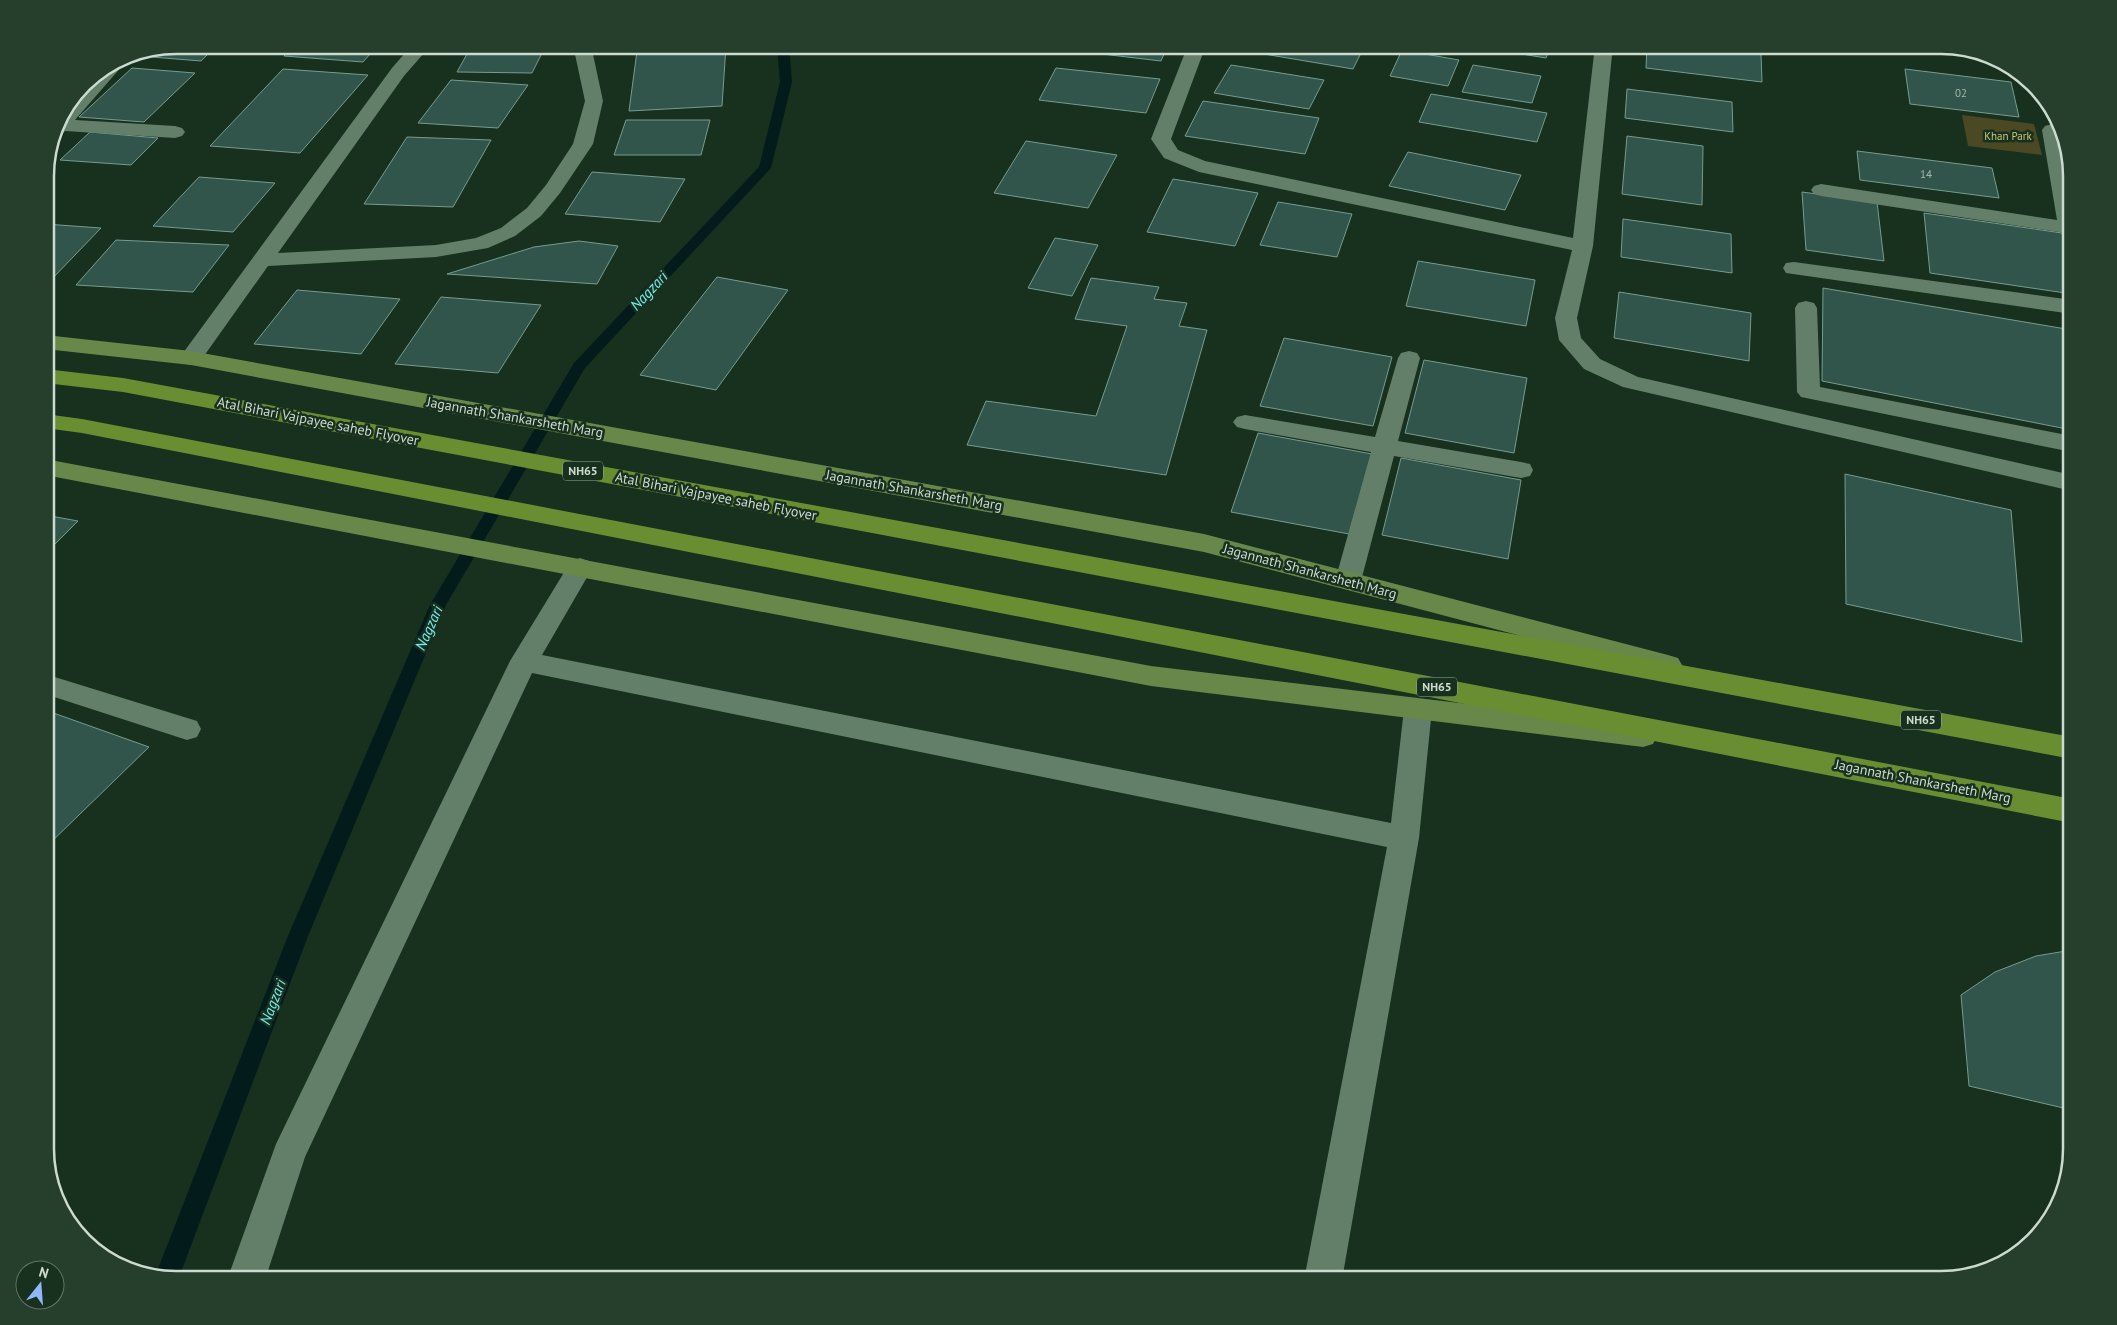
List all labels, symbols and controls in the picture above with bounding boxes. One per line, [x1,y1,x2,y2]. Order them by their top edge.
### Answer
house number: 02 [1955,86,1967,100]
park label: Khan Park [1984,129,2032,143]
house number: 14 [1920,167,1932,181]
water label: Nagzari [626,266,672,314]
street label: Jagannath Shankarsheth Marg [424,392,605,441]
street label: Atal Bihari Vajpayee saheb Flyover [216,393,421,449]
road number: NH65 [563,462,603,481]
street label: Jagannath Shankarsheth Marg [823,465,1004,514]
street label: Atal Bihari Vajpayee saheb Flyover [614,468,819,524]
street label: Jagannath Shankarsheth Marg [1220,539,1399,603]
water label: Nagzari [410,602,447,653]
road number: NH65 [1417,678,1457,696]
road number: NH65 [1901,710,1941,730]
street label: Jagannath Shankarsheth Marg [1832,755,2013,807]
water label: Nagzari [255,976,290,1027]
north arrow [15,1260,65,1310]
text: N [37,1263,51,1283]

